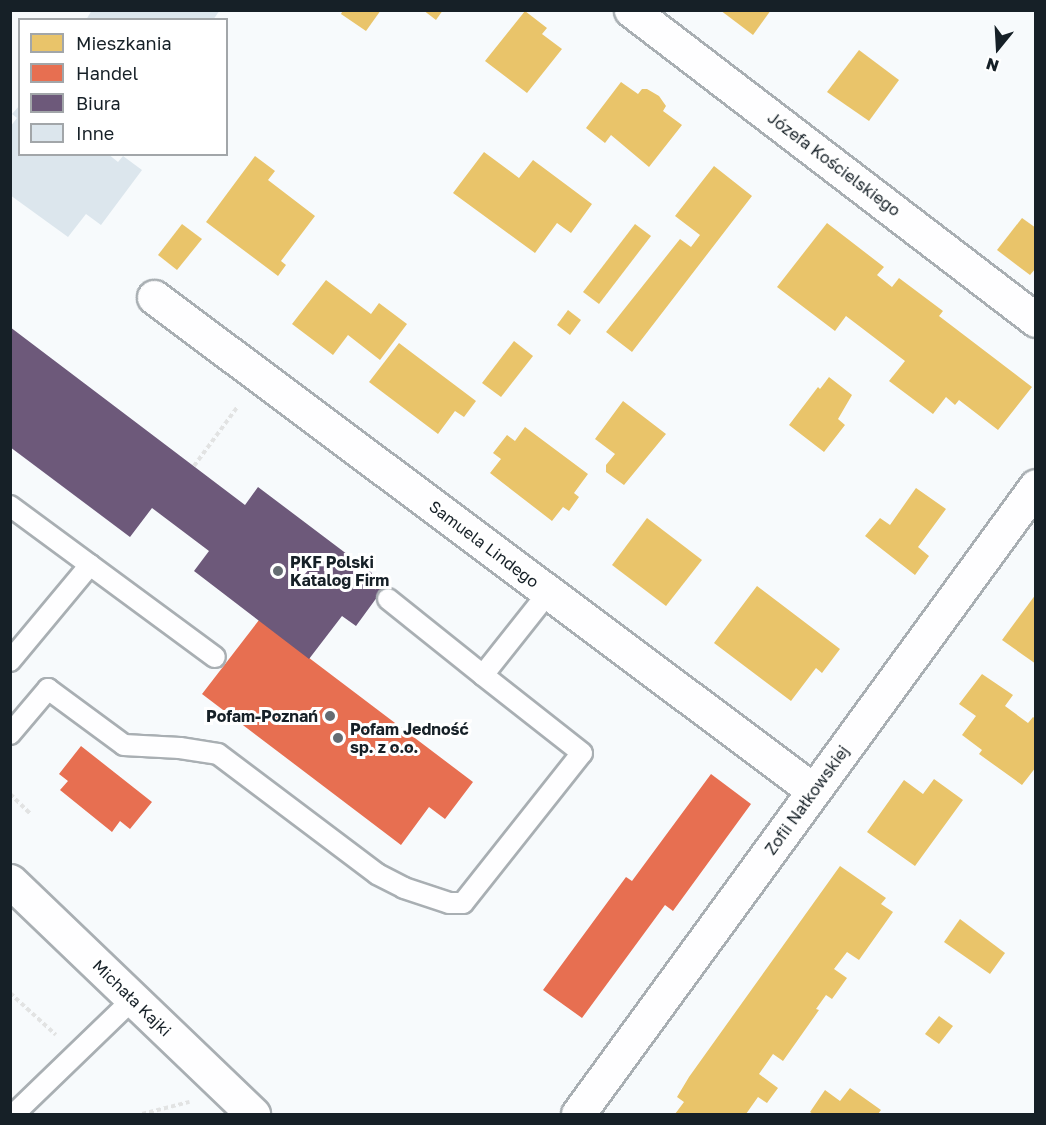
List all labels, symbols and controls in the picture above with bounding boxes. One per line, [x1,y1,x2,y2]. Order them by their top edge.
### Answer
legend [18,18,228,156]
north arrow [968,18,1028,78]
text: Mieszkania [76,32,172,54]
text: N [984,54,1001,77]
text: Handel [76,62,138,84]
text: Biura [76,92,121,114]
street label: Józefa Kościelskiego [764,108,904,220]
text: Inne [76,122,114,144]
street label: Samuela Lindego [425,497,543,591]
place label: PKF Polski Katalog Firm [290,552,389,590]
marker: PKF Polski Katalog Firm [271,564,285,578]
place label: Pofam-Poznań [206,706,318,726]
marker: Pofam-Poznań [323,709,337,723]
place label: Pofam Jedność sp. z o.o. [350,719,469,757]
marker: Pofam Jedność sp. z o.o. [331,731,345,745]
street label: Zofii Nałkowskiej [761,742,853,858]
street label: Michała Kajki [89,956,175,1040]

